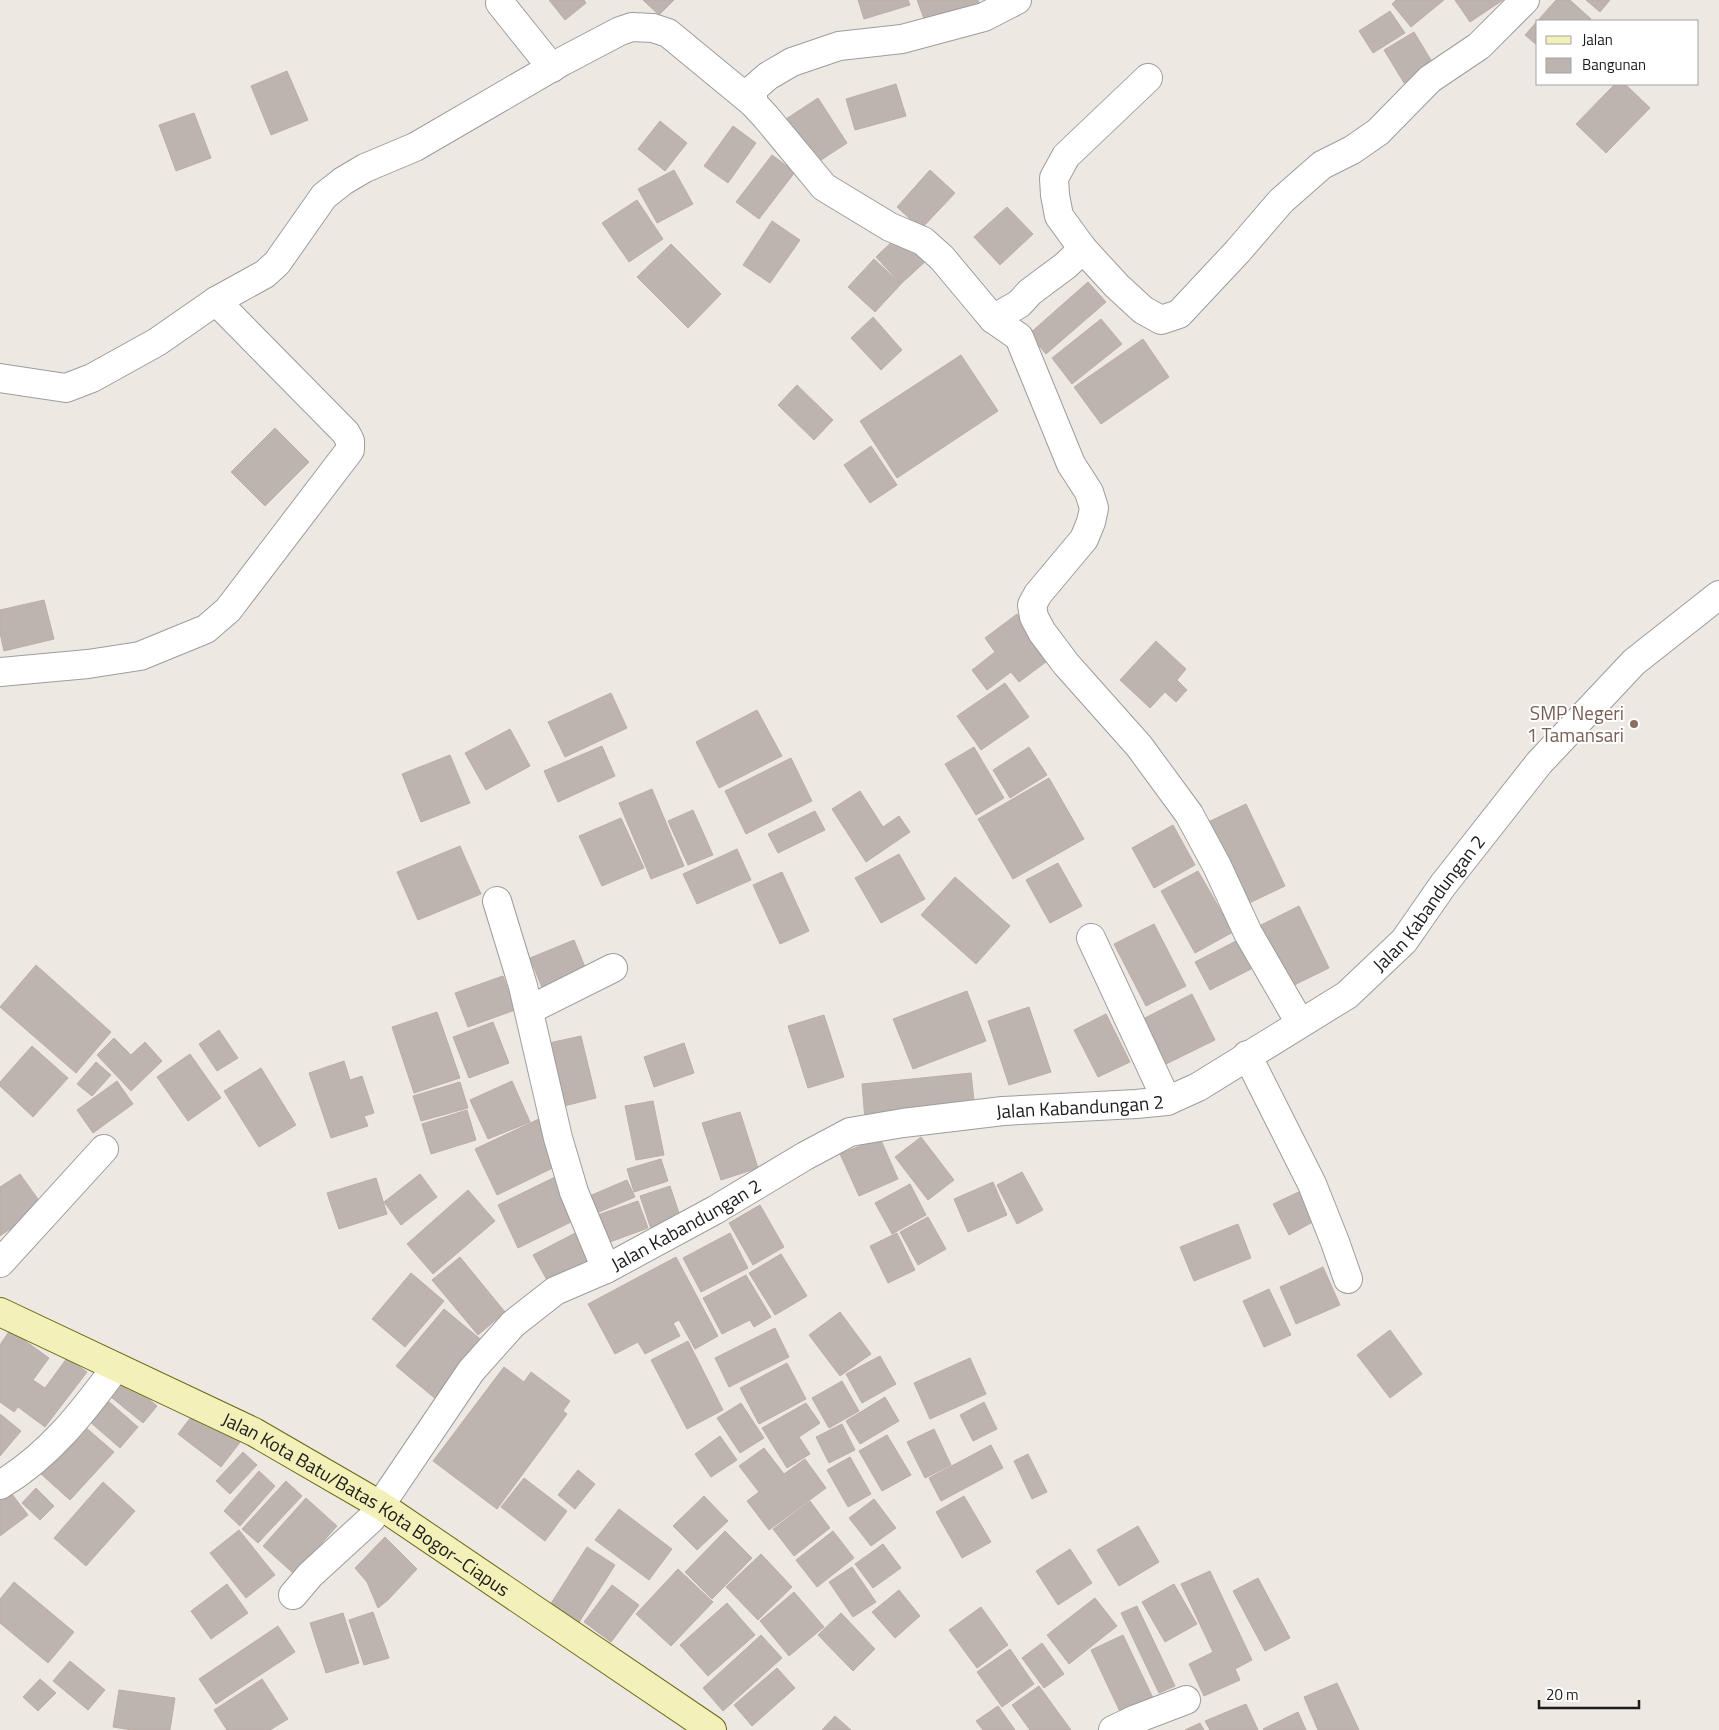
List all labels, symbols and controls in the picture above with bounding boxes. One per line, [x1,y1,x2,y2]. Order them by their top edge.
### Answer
legend [1536,20,1699,85]
text: Jalan [1582,28,1613,51]
text: Bangunan [1582,53,1646,76]
place label: SMP Negeri 1 Tamansari [1527,698,1624,749]
marker: SMP Negeri 1 Tamansari [1628,718,1640,730]
street label: Jalan Kabandungan 2 [1365,828,1492,978]
street label: Jalan Kabandungan 2 [994,1086,1165,1126]
street label: Jalan Kabandungan 2 [605,1171,766,1278]
street label: Jalan Kota Batu/Batas Kota Bogor–Ciapus [217,1404,516,1603]
scale bar [1539,1678,1639,1710]
text: 20 m [1546,1683,1579,1706]

